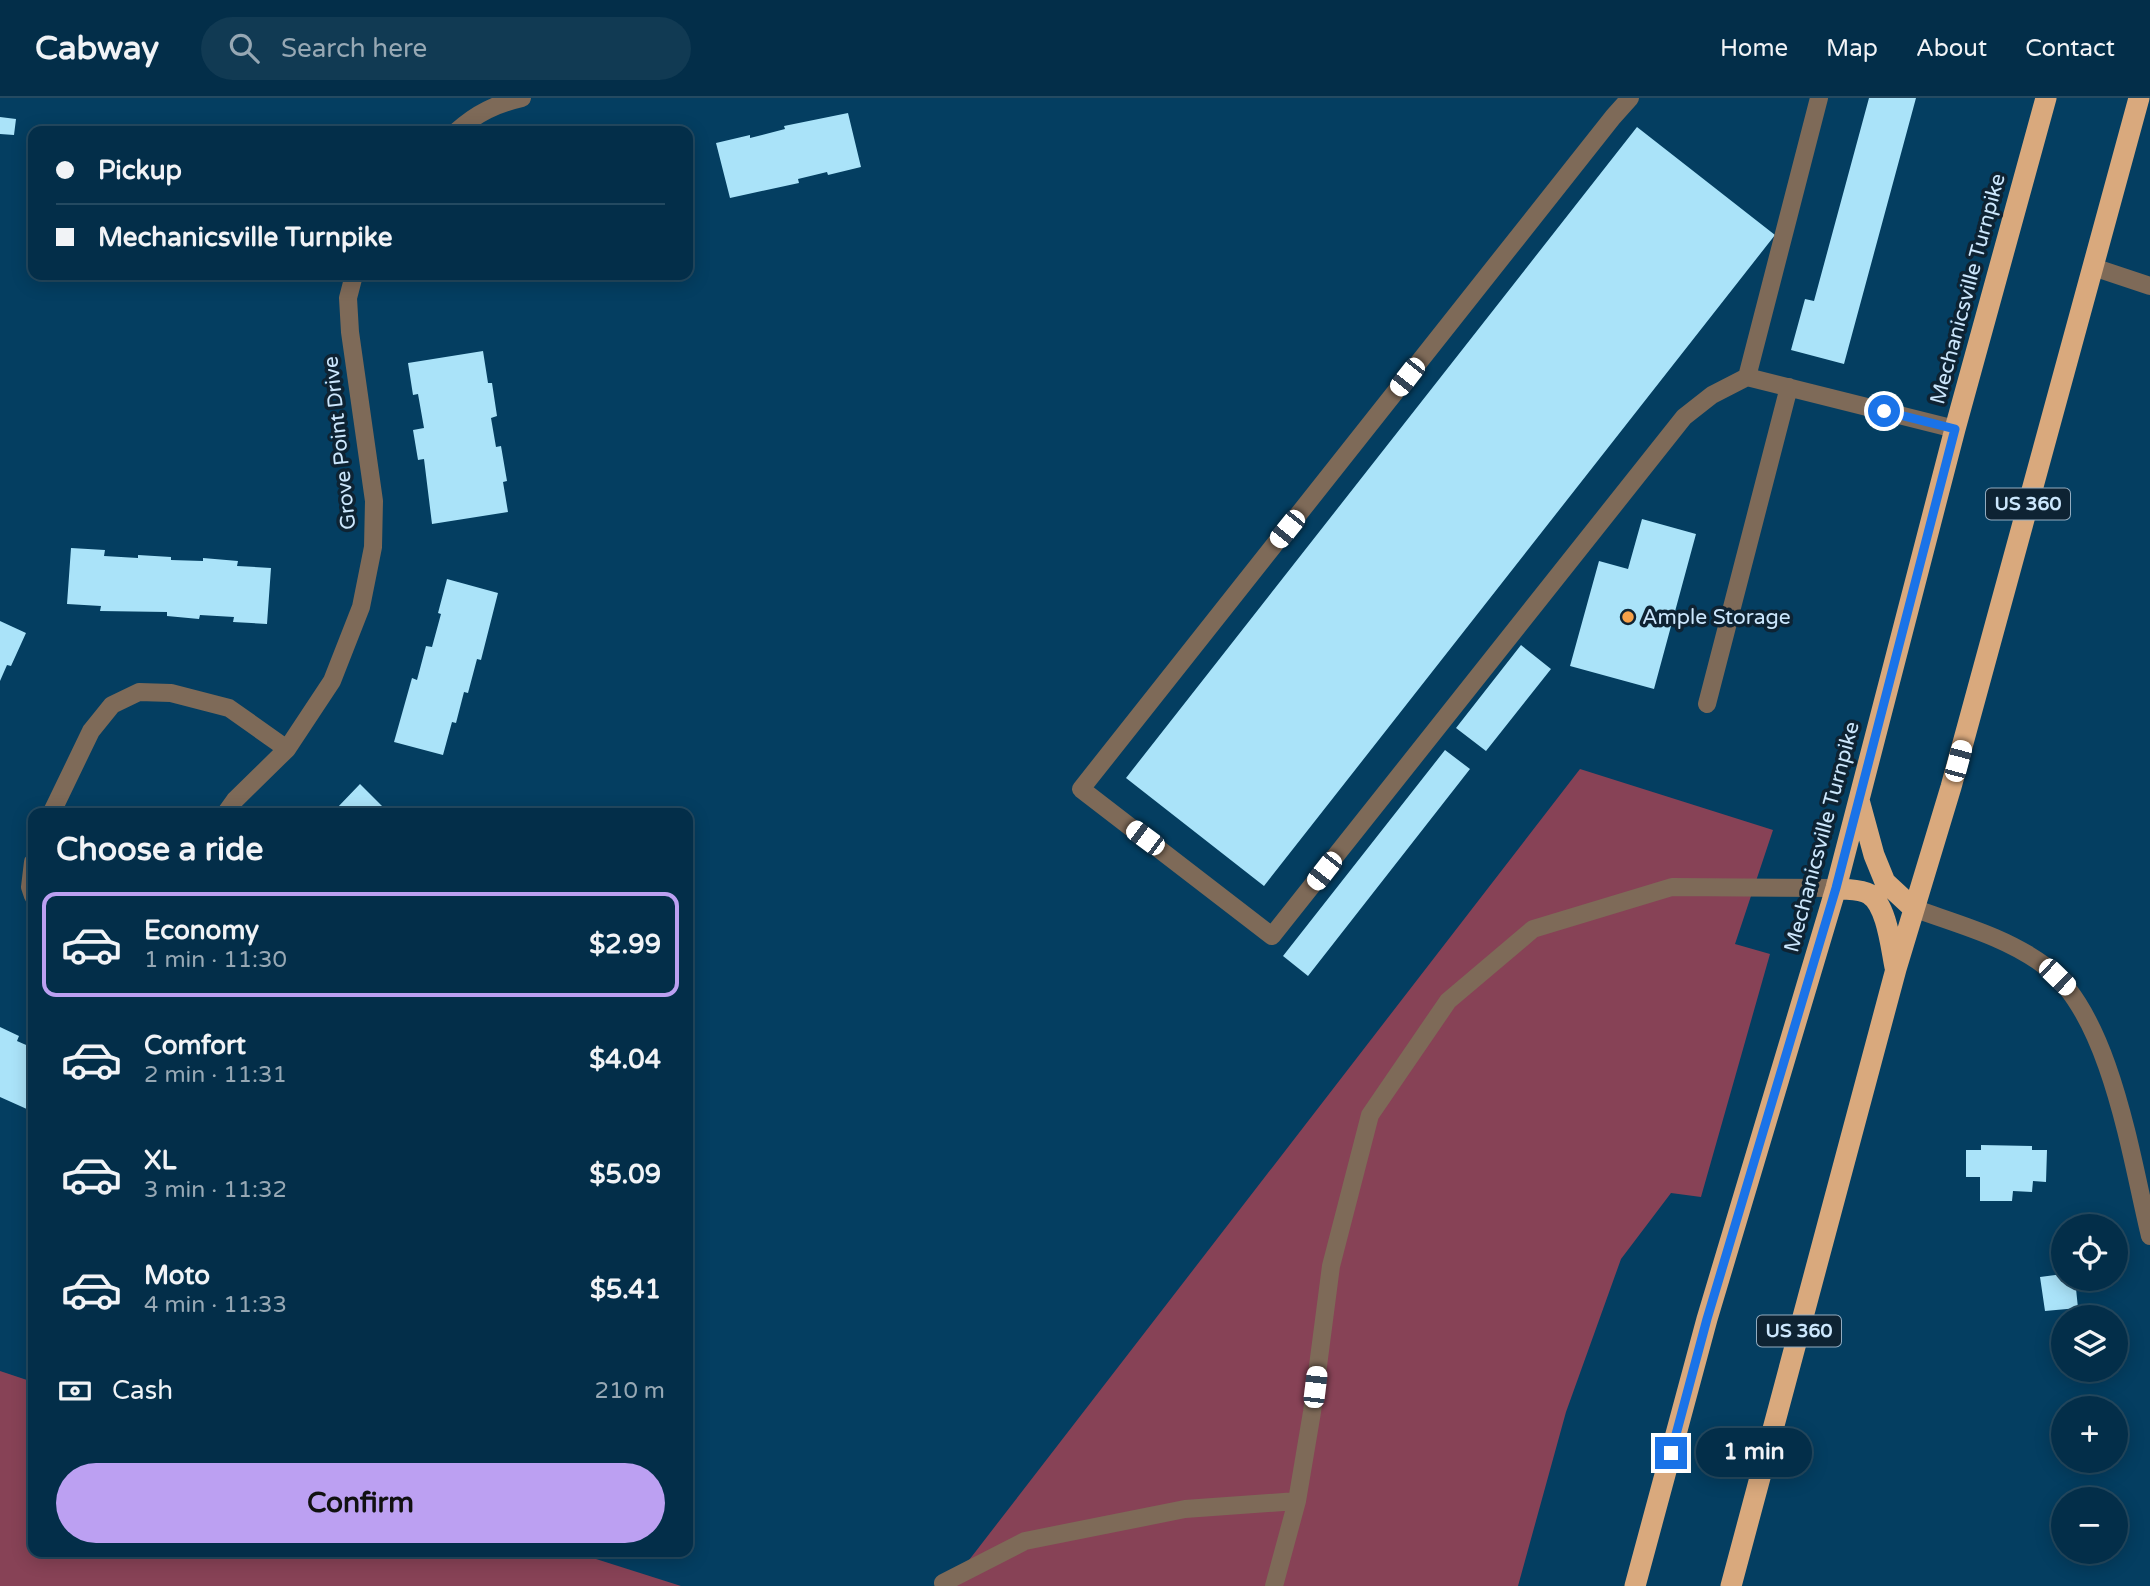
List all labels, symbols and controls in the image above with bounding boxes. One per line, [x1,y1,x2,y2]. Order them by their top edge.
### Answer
search box [201,17,691,80]
text: Cabway [35,29,159,68]
icon: search [225,29,263,67]
text: Search here [281,33,427,64]
text: Home [1720,34,1788,63]
text: Map [1826,34,1878,63]
text: About [1916,34,1987,63]
text: Contact [2025,34,2115,63]
text: Pickup [98,155,182,186]
street label: Mechanicsville Turnpike [1925,171,2011,407]
text: Mechanicsville Turnpike [98,222,392,253]
car [1386,354,1429,400]
street label: Grove Point Drive [318,355,362,531]
route start [1868,395,1900,427]
road number: US 360 [1986,488,2070,520]
car [1266,506,1309,552]
place label: Ample Storage [1642,605,1791,630]
marker: Ample Storage [1620,609,1636,625]
street label: Mechanicsville Turnpike [1779,719,1865,955]
car [1943,738,1974,784]
car [1122,817,1169,859]
text: Choose a ride [56,831,263,869]
car [1303,848,1346,894]
icon: car [60,913,123,976]
text: Economy [144,915,259,946]
text: $2.99 [589,929,661,960]
text: 1 min · 11:30 [144,946,287,974]
car [2035,955,2080,999]
icon: car [60,1028,123,1091]
text: Comfort [144,1030,246,1061]
text: $4.04 [589,1044,661,1075]
text: 2 min · 11:31 [144,1061,287,1089]
icon: car [60,1143,123,1206]
text: XL [144,1145,176,1176]
text: $5.09 [589,1159,661,1190]
text: 3 min · 11:32 [144,1176,287,1204]
map controls [2051,1214,2128,1564]
button: locate [2051,1214,2128,1291]
icon: car [60,1258,123,1321]
text: Moto [144,1260,210,1291]
text: $5.41 [590,1274,661,1305]
text: 4 min · 11:33 [144,1291,287,1319]
button: layers [2051,1305,2128,1382]
road number: US 360 [1757,1316,1841,1346]
car [1303,1365,1328,1409]
icon: cash [56,1372,94,1410]
text: Cash [112,1375,173,1406]
text: 210 m [595,1377,665,1405]
button: + [2051,1396,2128,1473]
callout: 1 min [1696,1428,1811,1478]
route end [1655,1437,1687,1469]
text: 1 min [1723,1438,1785,1466]
button: Confirm [56,1463,665,1543]
button: − [2051,1487,2128,1564]

